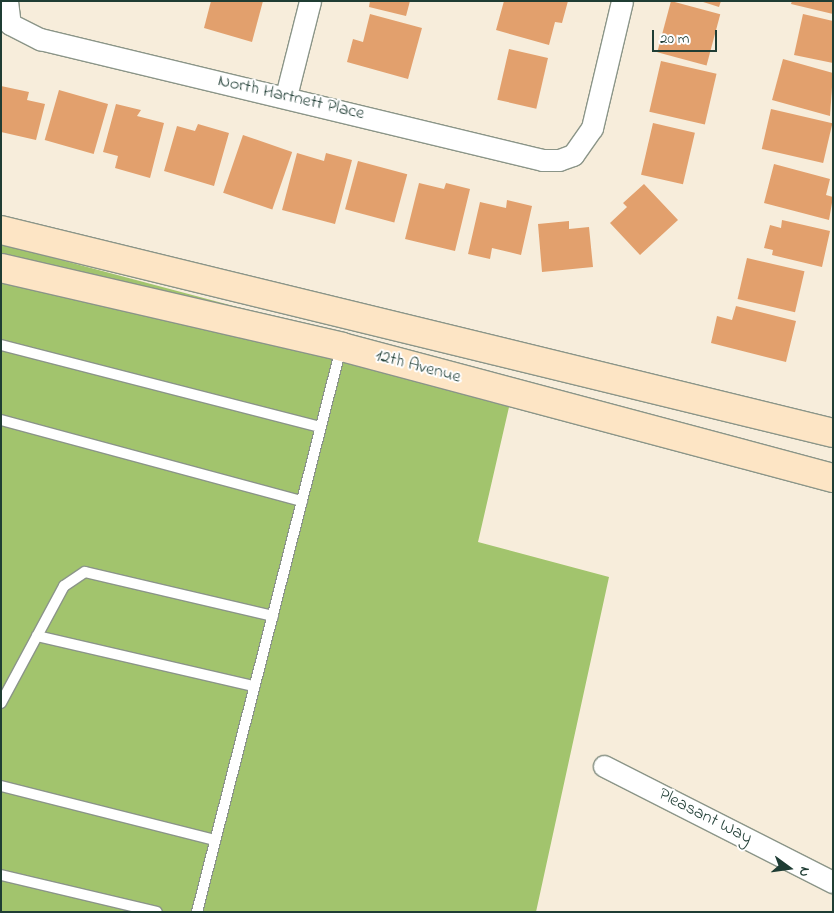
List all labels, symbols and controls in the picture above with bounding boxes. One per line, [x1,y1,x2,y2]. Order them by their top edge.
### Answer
scale bar [654,20,719,52]
text: 20 m [660,28,689,50]
street label: North Hartnett Place [216,71,366,125]
street label: 12th Avenue [373,345,463,389]
street label: Pleasant Way [655,784,755,850]
north arrow [764,843,814,893]
text: N [793,865,815,879]

